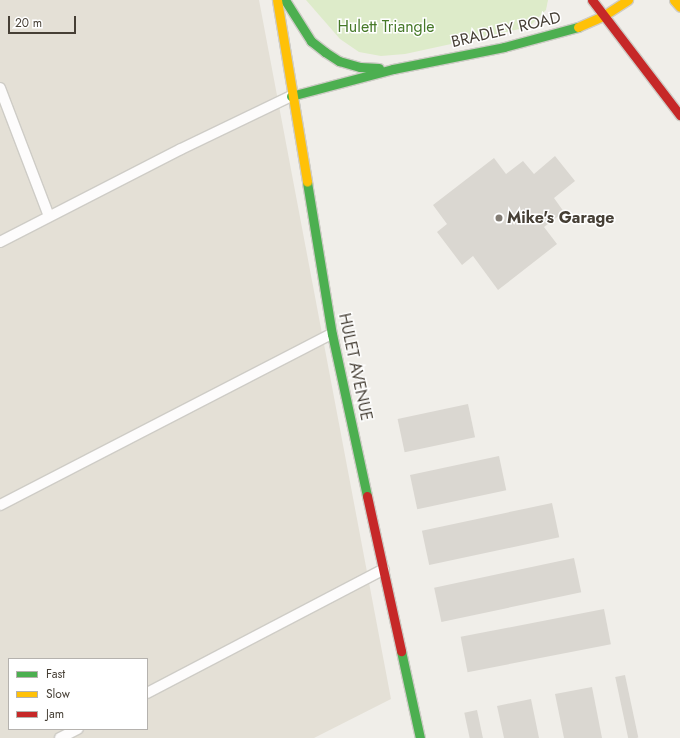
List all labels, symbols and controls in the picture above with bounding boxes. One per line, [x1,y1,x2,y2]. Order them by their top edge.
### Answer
scale bar [10,8,78,34]
street label: BRADLEY ROAD [449,8,563,52]
text: 20 m [15,14,42,32]
park label: Hulett Triangle [337,17,435,37]
place label: Mike's Garage [507,208,615,228]
marker: Mike's Garage [494,213,504,223]
street label: HULET AVENUE [334,312,376,422]
legend [8,658,148,730]
text: Fast [46,665,65,683]
text: Slow [46,685,70,703]
text: Jam [46,705,64,723]

